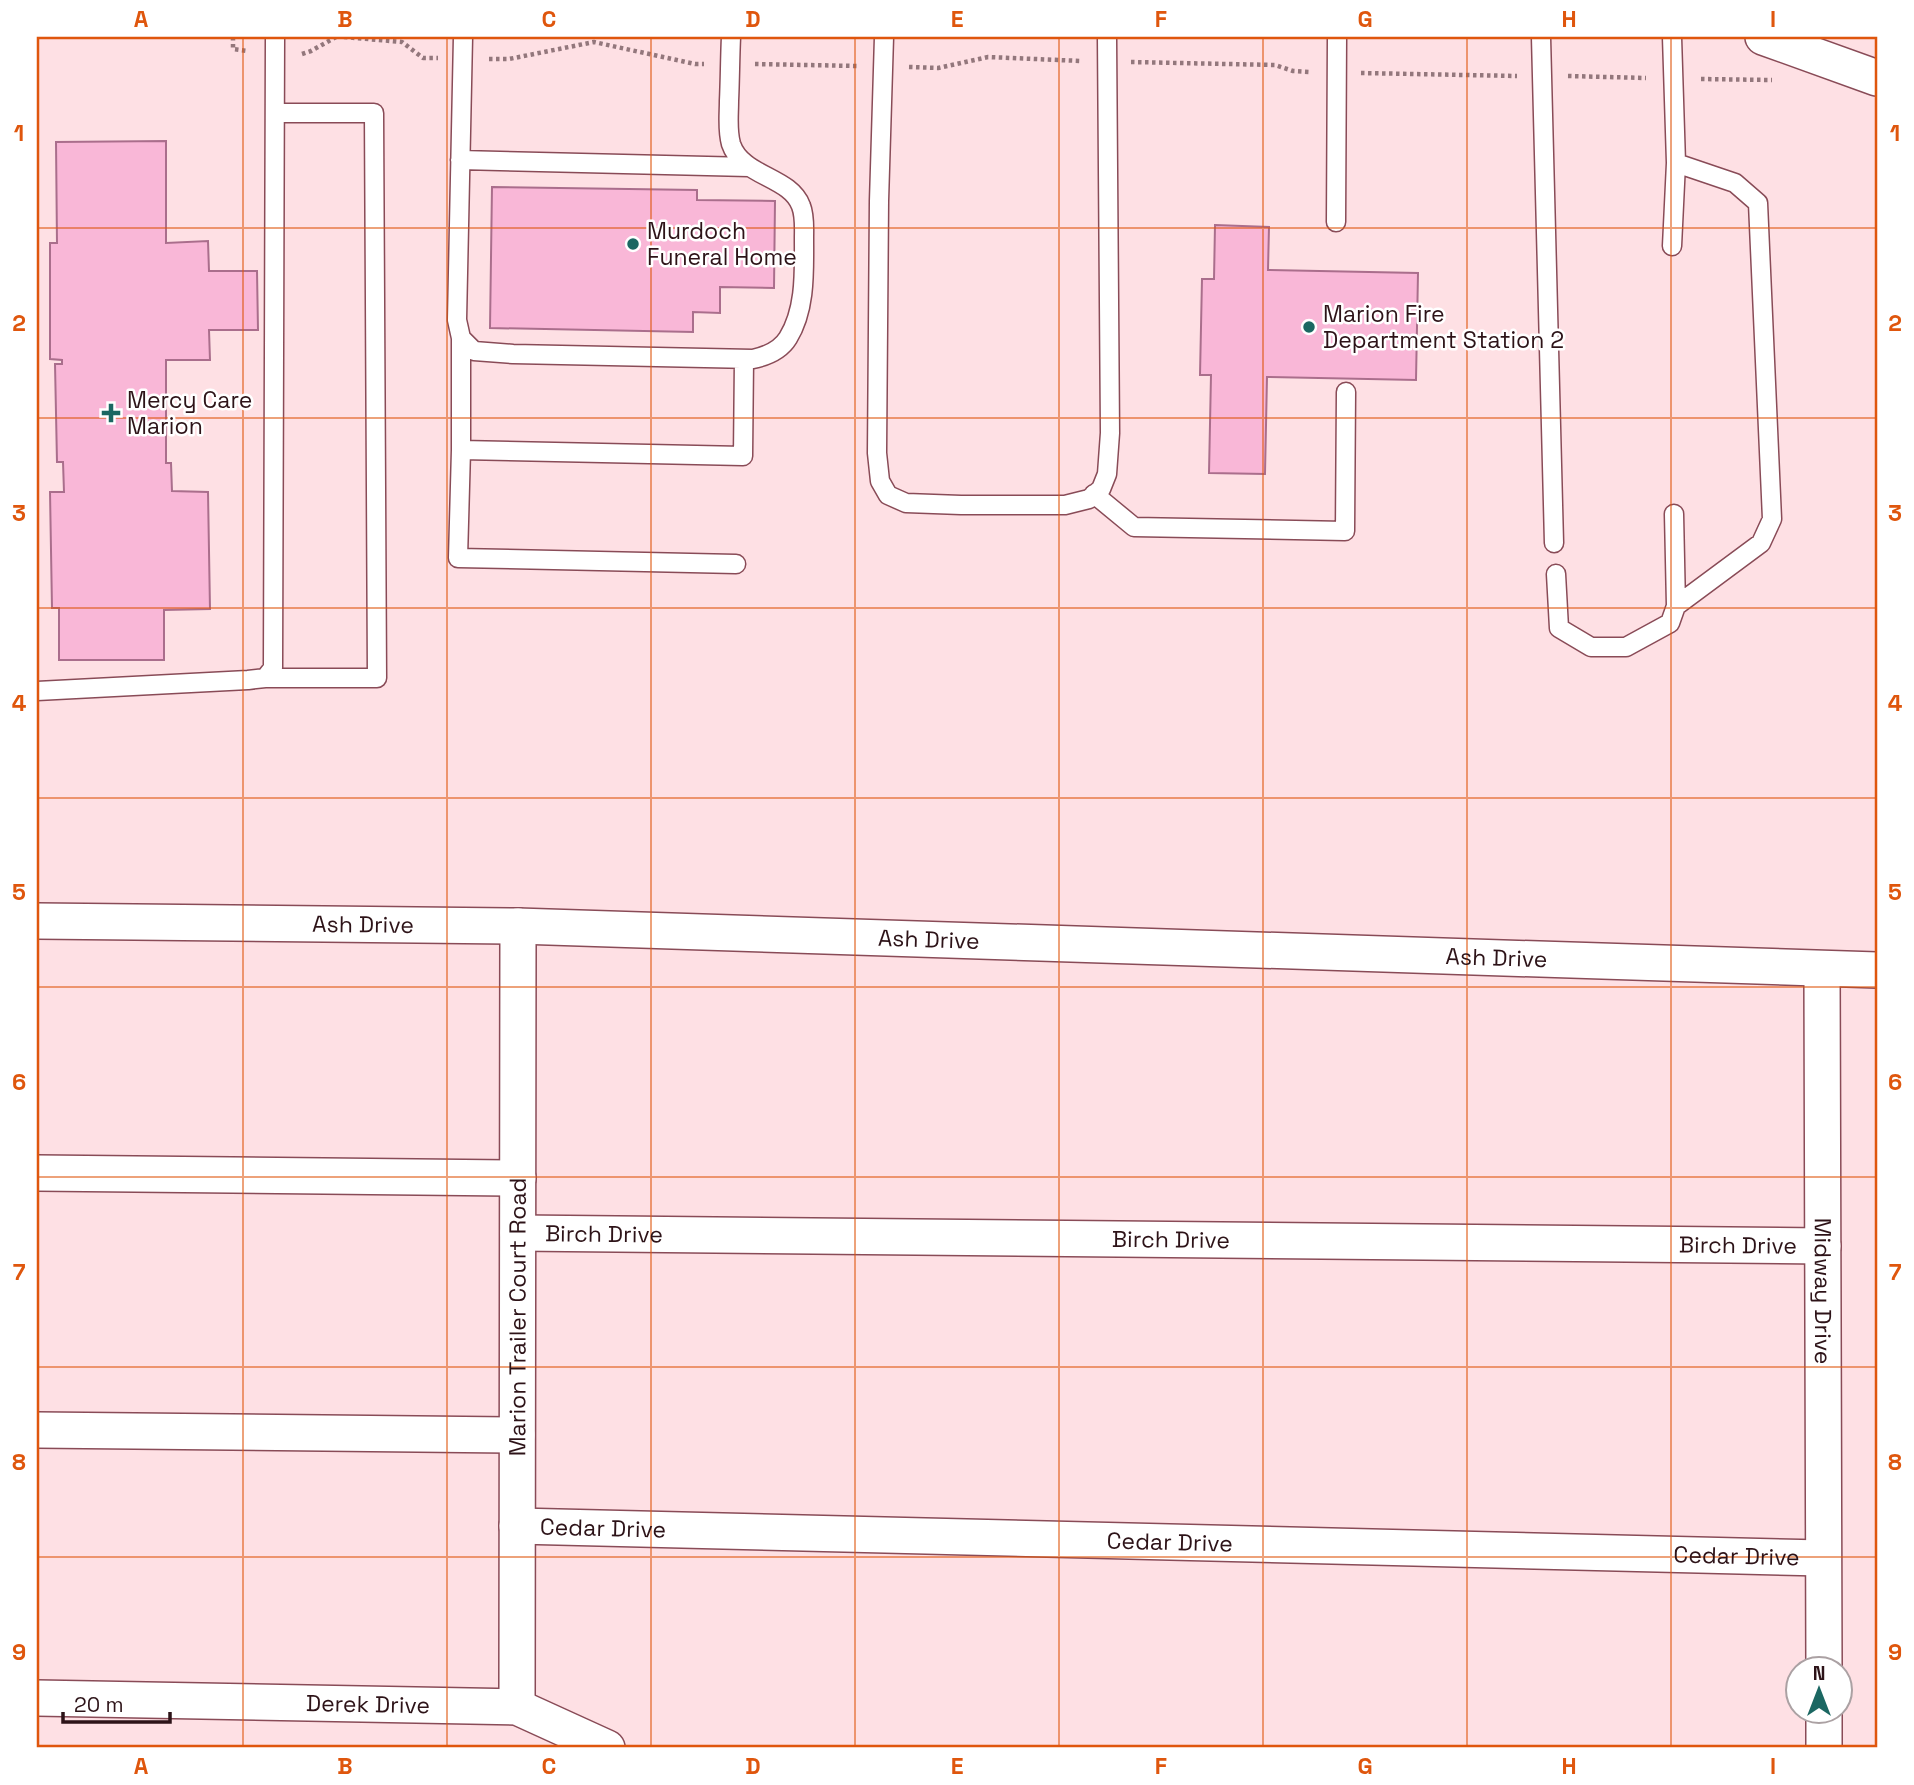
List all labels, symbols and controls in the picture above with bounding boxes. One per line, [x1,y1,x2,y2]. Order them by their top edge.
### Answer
text: A [134,4,149,34]
text: B [337,4,353,34]
text: C [542,4,556,34]
text: D [745,4,761,34]
text: E [951,4,963,34]
text: F [1155,4,1167,34]
text: G [1357,4,1373,34]
text: H [1561,4,1577,34]
text: I [1770,4,1776,34]
text: 1 [14,118,24,148]
text: 1 [1890,118,1900,148]
place label: Murdoch Funeral Home [647,216,797,272]
marker: Murdoch Funeral Home [625,236,641,252]
place label: Marion Fire Department Station 2 [1323,299,1564,355]
text: 2 [12,308,26,338]
text: 2 [1888,308,1902,338]
marker: Marion Fire Department Station 2 [1301,319,1317,335]
place label: Mercy Care Marion [127,385,252,441]
marker: Mercy Care Marion [101,403,121,423]
text: 3 [12,498,26,528]
text: 3 [1888,498,1902,528]
text: 4 [12,688,27,718]
text: 4 [1888,688,1903,718]
text: 5 [12,877,26,907]
text: 5 [1888,877,1902,907]
street label: Ash Drive [312,909,414,940]
street label: Ash Drive [877,923,980,956]
street label: Ash Drive [1445,941,1548,974]
text: 6 [12,1067,26,1097]
text: 6 [1888,1067,1902,1097]
street label: Marion Trailer Court Road [502,1178,533,1456]
street label: Birch Drive [545,1218,663,1249]
street label: Midway Drive [1808,1218,1838,1364]
street label: Birch Drive [1112,1224,1230,1255]
street label: Birch Drive [1679,1230,1797,1261]
text: 7 [13,1257,26,1287]
text: 7 [1889,1257,1902,1287]
text: 8 [12,1447,26,1477]
text: 8 [1888,1447,1902,1477]
street label: Cedar Drive [540,1512,666,1545]
street label: Cedar Drive [1106,1525,1233,1559]
street label: Cedar Drive [1673,1539,1800,1572]
text: 9 [12,1637,26,1667]
text: 9 [1888,1637,1902,1667]
north arrow [1784,1656,1854,1726]
text: N [1813,1661,1825,1686]
scale bar [63,1680,170,1724]
street label: Derek Drive [306,1688,430,1720]
text: 20 m [74,1691,124,1718]
text: A [134,1751,149,1781]
text: B [337,1751,353,1781]
text: C [542,1751,556,1781]
text: D [745,1751,761,1781]
text: E [951,1751,963,1781]
text: F [1155,1751,1167,1781]
text: G [1357,1751,1373,1781]
text: H [1561,1751,1577,1781]
text: I [1770,1751,1776,1781]

